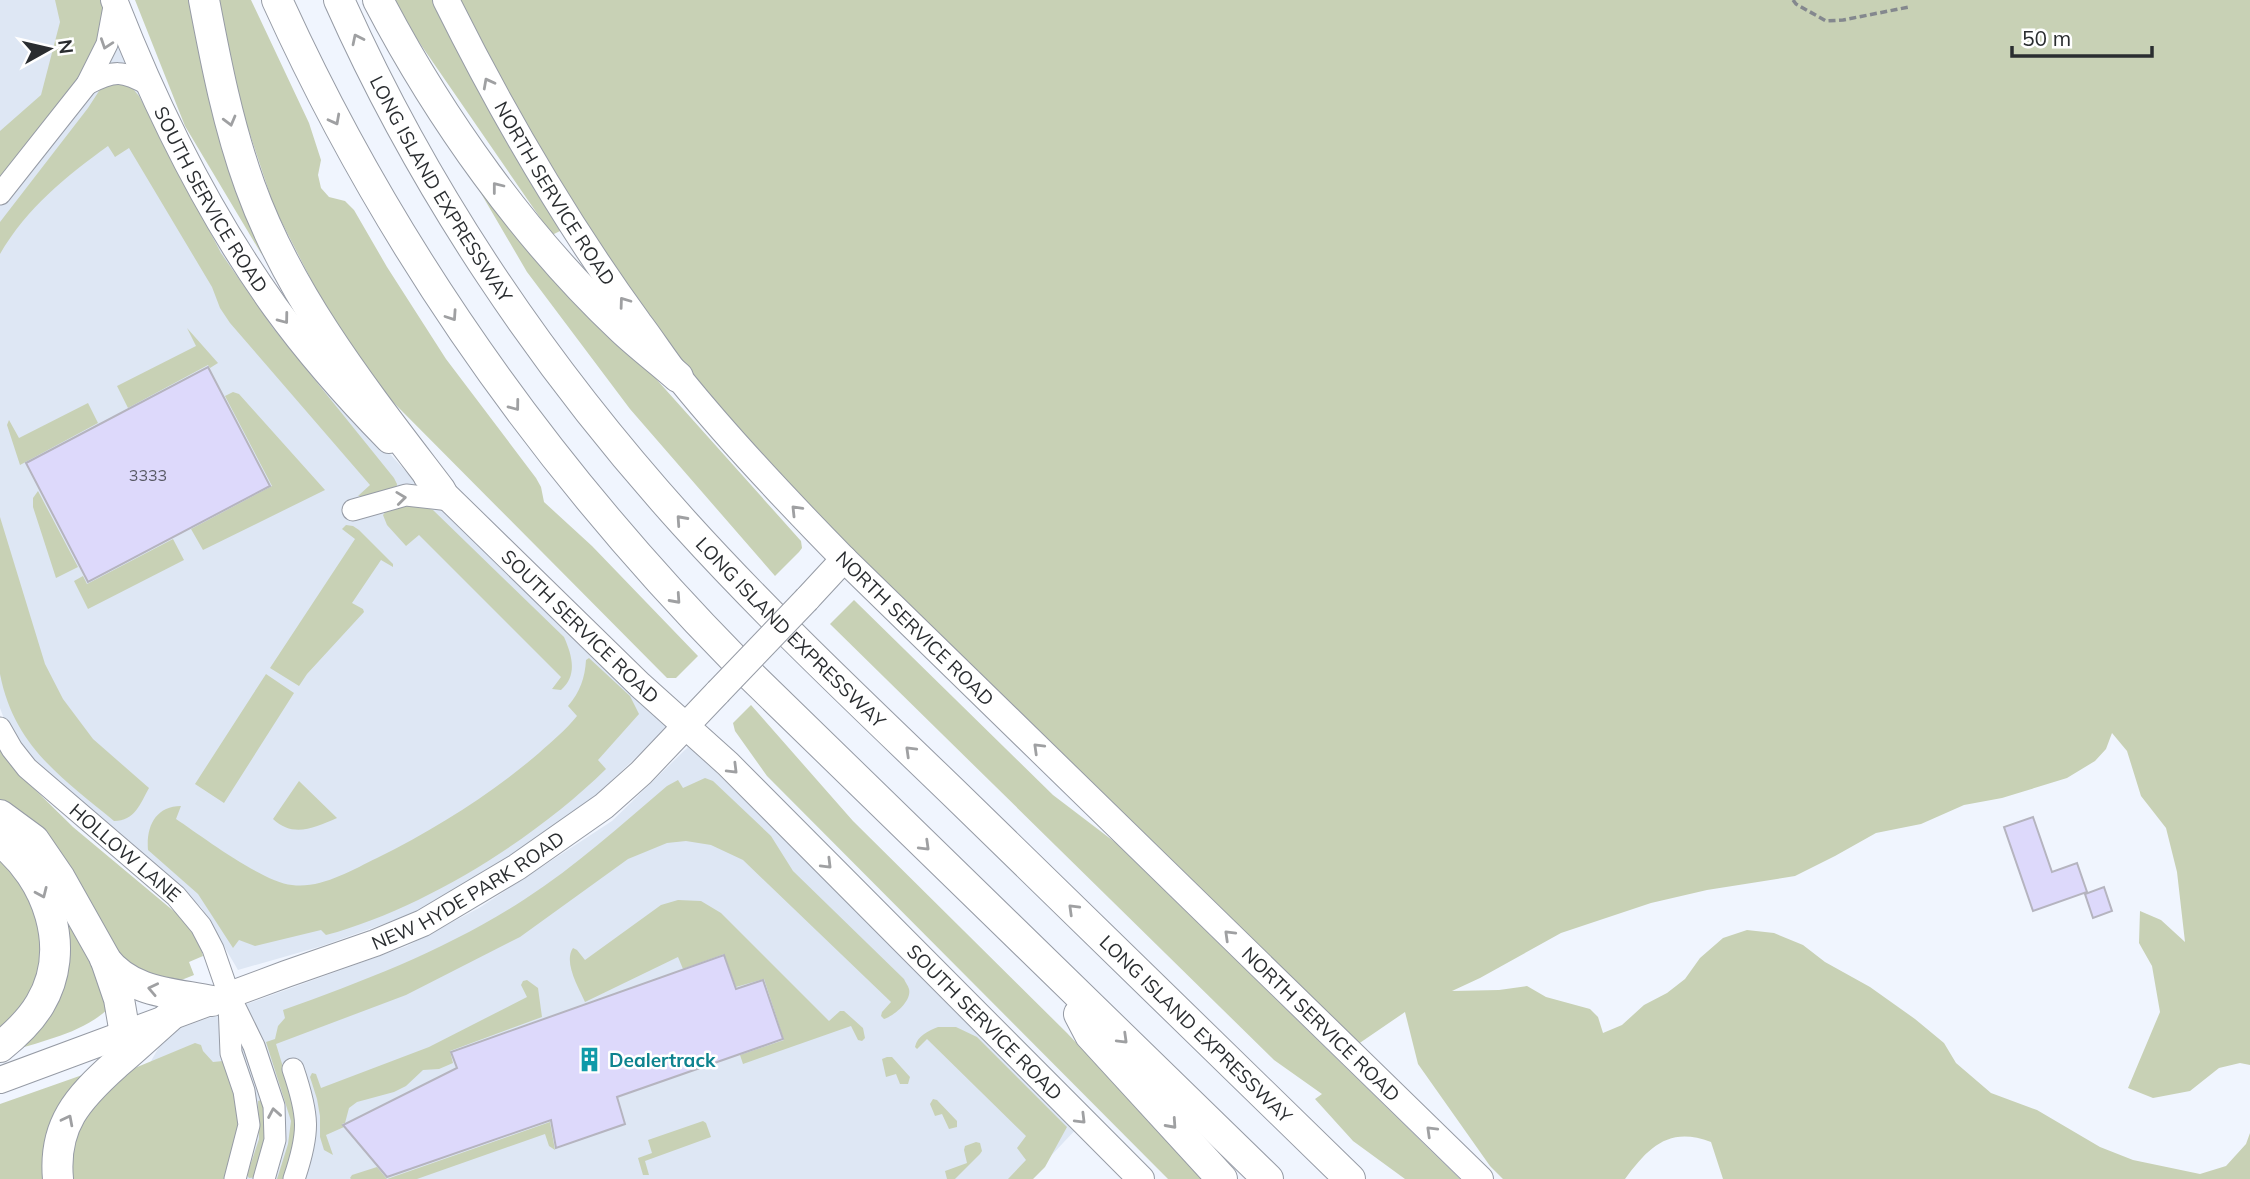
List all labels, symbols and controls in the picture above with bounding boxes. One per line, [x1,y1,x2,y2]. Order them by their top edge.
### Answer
north arrow [14,14,84,84]
scale bar [2012,14,2152,58]
text: 50 m [2022,25,2071,51]
one-way arrow [352,34,366,46]
text: N [53,38,79,55]
one-way arrow [100,38,114,50]
street label: LONG ISLAND EXPRESSWAY [365,72,518,307]
one-way arrow [483,78,496,90]
street label: NORTH SERVICE ROAD [489,97,621,290]
street label: SOUTH SERVICE ROAD [149,102,273,297]
one-way arrow [327,113,341,125]
one-way arrow [222,114,236,126]
one-way arrow [492,182,505,194]
one-way arrow [620,297,632,310]
one-way arrow [443,308,456,321]
one-way arrow [275,311,288,324]
one-way arrow [507,398,520,411]
house number: 3333 [129,465,167,485]
one-way arrow [395,490,407,505]
one-way arrow [792,506,805,519]
one-way arrow [677,515,689,528]
street label: LONG ISLAND EXPRESSWAY [691,532,891,733]
street label: SOUTH SERVICE ROAD [496,544,664,708]
street label: NORTH SERVICE ROAD [831,546,999,711]
one-way arrow [668,591,681,604]
one-way arrow [1033,744,1046,757]
one-way arrow [905,746,918,759]
one-way arrow [725,761,738,774]
street label: HOLLOW LANE [65,798,186,907]
street label: NEW HYDE PARK ROAD [368,826,569,955]
one-way arrow [917,838,930,851]
one-way arrow [819,855,832,868]
one-way arrow [34,886,48,898]
one-way arrow [1068,905,1081,918]
street label: LONG ISLAND EXPRESSWAY [1095,930,1298,1128]
one-way arrow [1225,930,1238,943]
street label: SOUTH SERVICE ROAD [902,939,1067,1105]
street label: NORTH SERVICE ROAD [1237,942,1405,1107]
one-way arrow [147,983,159,998]
one-way arrow [1115,1030,1128,1043]
building icon: Dealertrack [575,1046,603,1074]
place label: Dealertrack [609,1048,716,1072]
one-way arrow [267,1107,282,1119]
one-way arrow [1073,1111,1085,1123]
one-way arrow [59,1114,73,1127]
one-way arrow [1164,1116,1177,1129]
one-way arrow [1426,1127,1439,1140]

